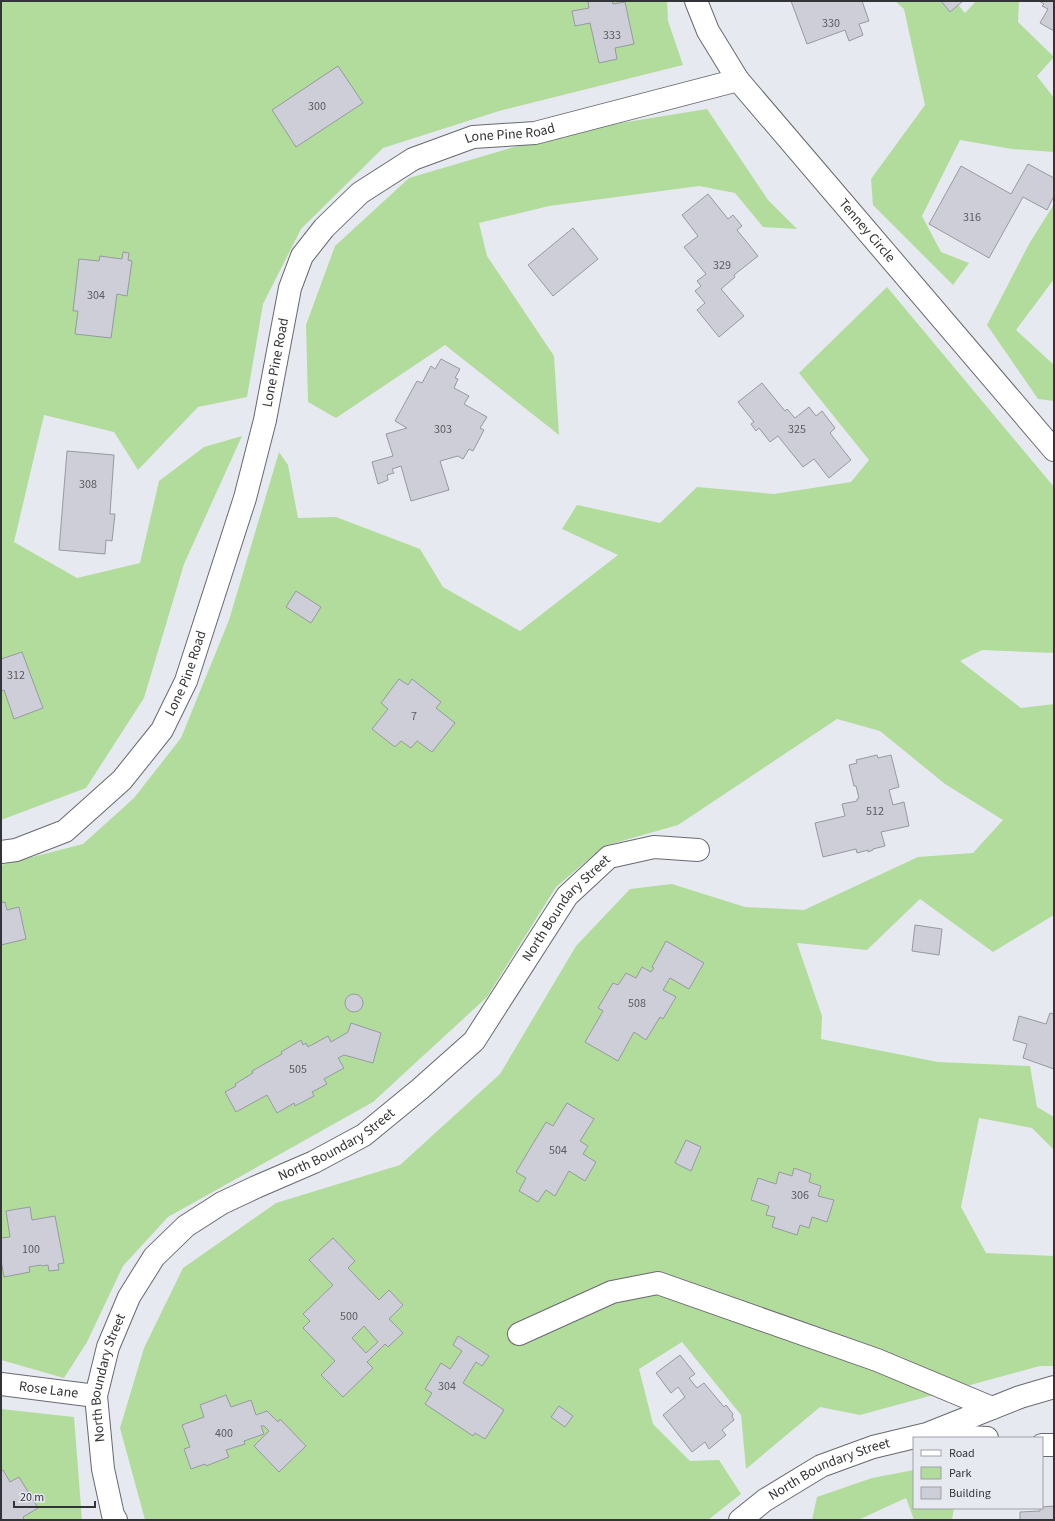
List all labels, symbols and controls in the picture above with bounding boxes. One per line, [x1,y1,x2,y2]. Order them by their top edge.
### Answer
house number: 330 [822,15,840,32]
house number: 333 [603,27,621,44]
house number: 300 [308,98,326,115]
street label: Lone Pine Road [462,118,557,149]
street label: Tenney Circle [834,194,900,267]
house number: 316 [963,209,981,226]
house number: 329 [713,257,731,274]
house number: 304 [87,287,105,304]
street label: Lone Pine Road [258,316,294,409]
house number: 303 [434,421,452,438]
house number: 325 [788,421,806,438]
house number: 308 [79,476,97,493]
street label: Lone Pine Road [160,628,212,720]
house number: 312 [7,667,25,684]
house number: 7 [411,708,417,725]
house number: 512 [866,803,884,820]
street label: North Boundary Street [518,850,615,965]
house number: 508 [628,995,646,1012]
house number: 505 [289,1061,307,1078]
street label: North Boundary Street [275,1103,399,1186]
house number: 504 [549,1142,567,1159]
house number: 306 [791,1187,809,1204]
house number: 100 [22,1241,40,1258]
house number: 500 [340,1308,358,1325]
street label: North Boundary Street [86,1310,131,1443]
street label: Rose Lane [18,1376,79,1404]
house number: 304 [438,1378,456,1395]
house number: 400 [215,1425,233,1442]
street label: North Boundary Street [765,1433,892,1506]
legend [913,1437,1043,1509]
text: Road [949,1445,975,1462]
text: Park [949,1465,971,1482]
scale bar [14,1483,95,1509]
text: Building [949,1485,991,1502]
text: 20 m [20,1489,44,1506]

